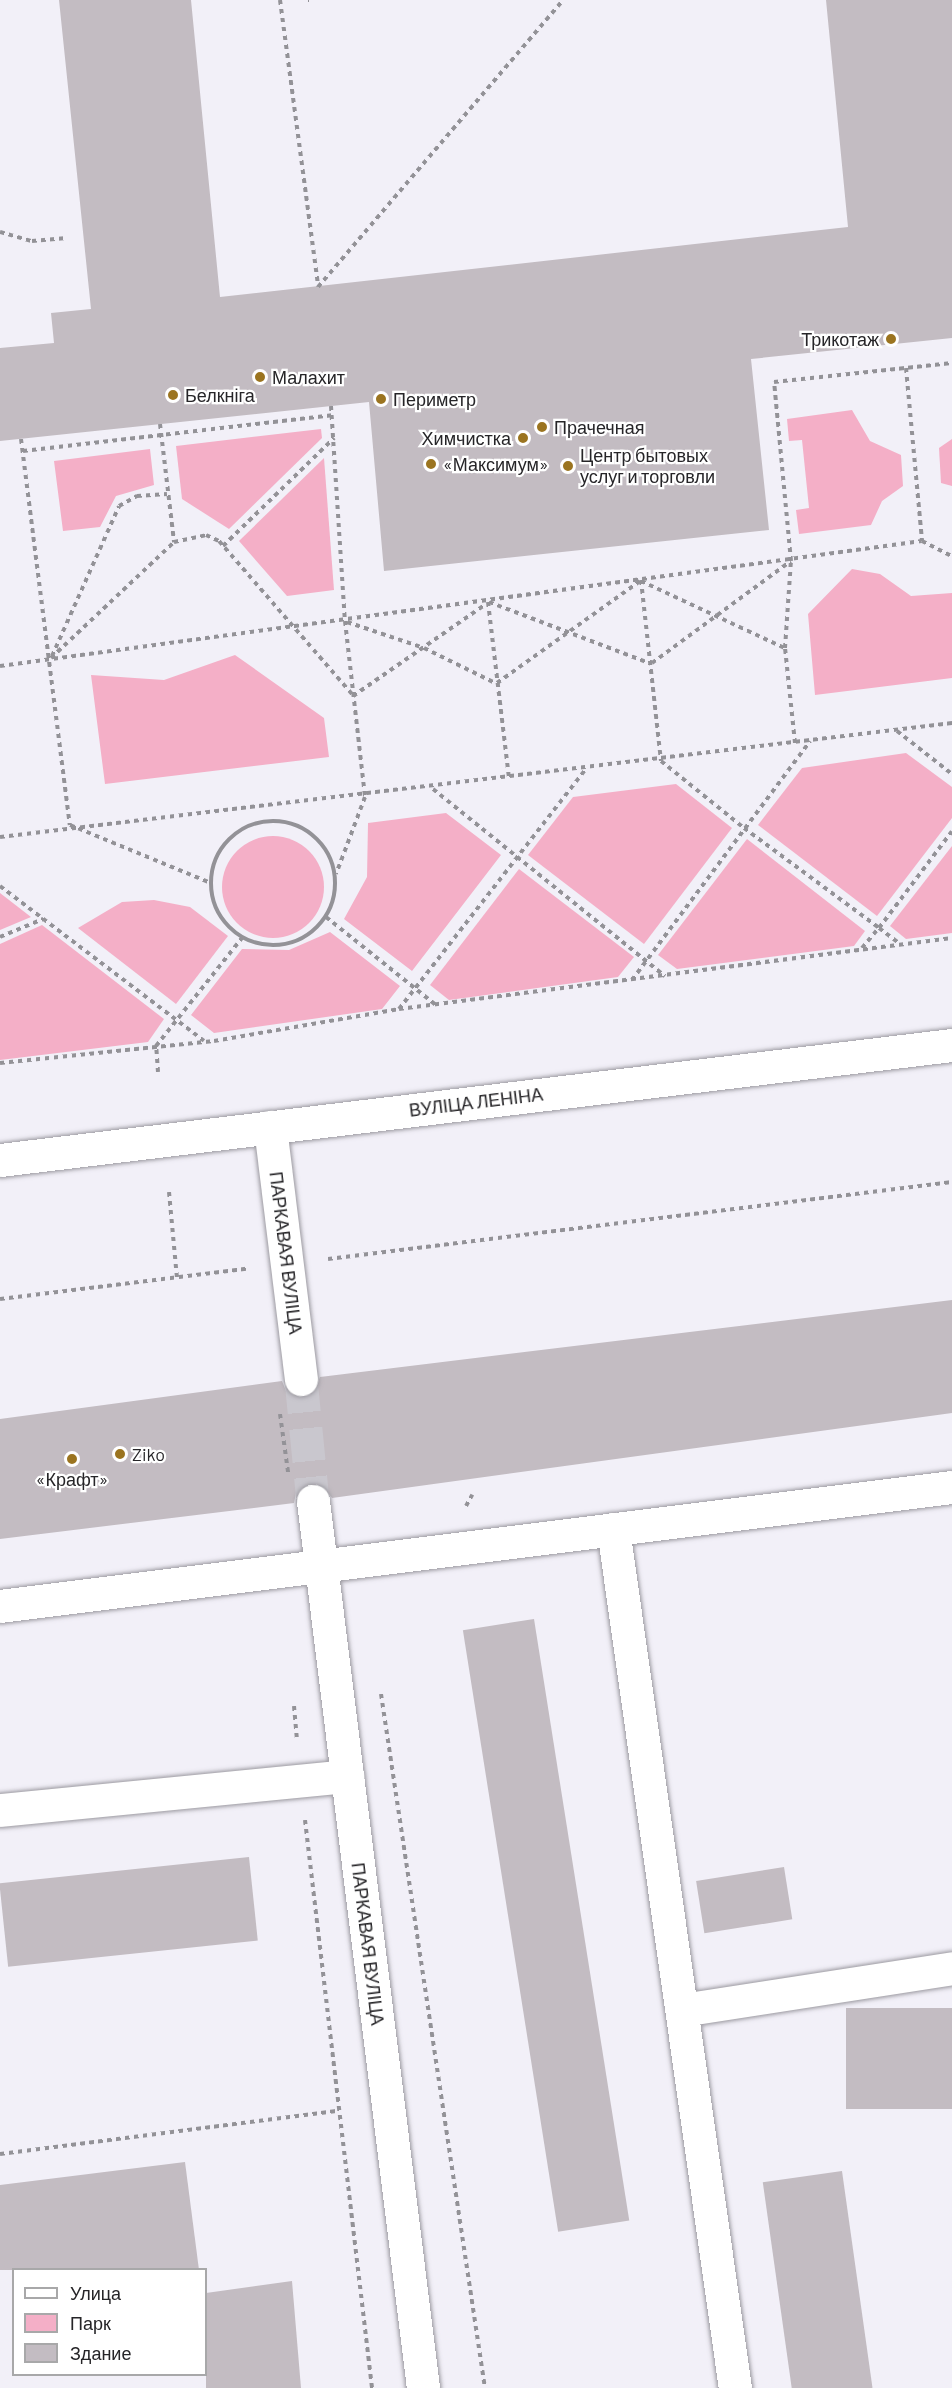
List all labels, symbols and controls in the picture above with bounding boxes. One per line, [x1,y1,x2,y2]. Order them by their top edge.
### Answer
place label: Трикотаж [801,328,879,350]
marker: Трикотаж [884,332,898,346]
place label: Малахит [272,366,345,388]
marker: Малахит [253,370,267,384]
place label: Белкніга [185,384,255,406]
marker: Белкніга [166,388,180,402]
place label: Периметр [393,388,476,410]
marker: Периметр [374,392,388,406]
place label: Прачечная [554,416,644,438]
marker: Прачечная [535,420,549,434]
place label: Химчистка [422,427,511,449]
marker: Химчистка [516,431,530,445]
place label: Центр бытовых услуг и торговли [580,445,715,488]
place label: «Максимум» [443,453,549,475]
marker: «Максимум» [424,457,438,471]
marker: Центр бытовых услуг и торговли [561,459,575,473]
street label: ВУЛІЦА ЛЕНІНА [408,1083,544,1121]
street label: ПАРКАВАЯ ВУЛІЦА [265,1170,307,1336]
place label: Ziko [132,1443,165,1465]
marker: Ziko [113,1447,127,1461]
marker: «Крафт» [65,1452,79,1466]
place label: «Крафт» [36,1468,108,1490]
street label: ПАРКАВАЯ ВУЛІЦА [347,1861,389,2027]
legend [12,2268,207,2376]
text: Улица [70,2282,121,2304]
text: Парк [70,2312,111,2334]
text: Здание [70,2342,131,2364]

